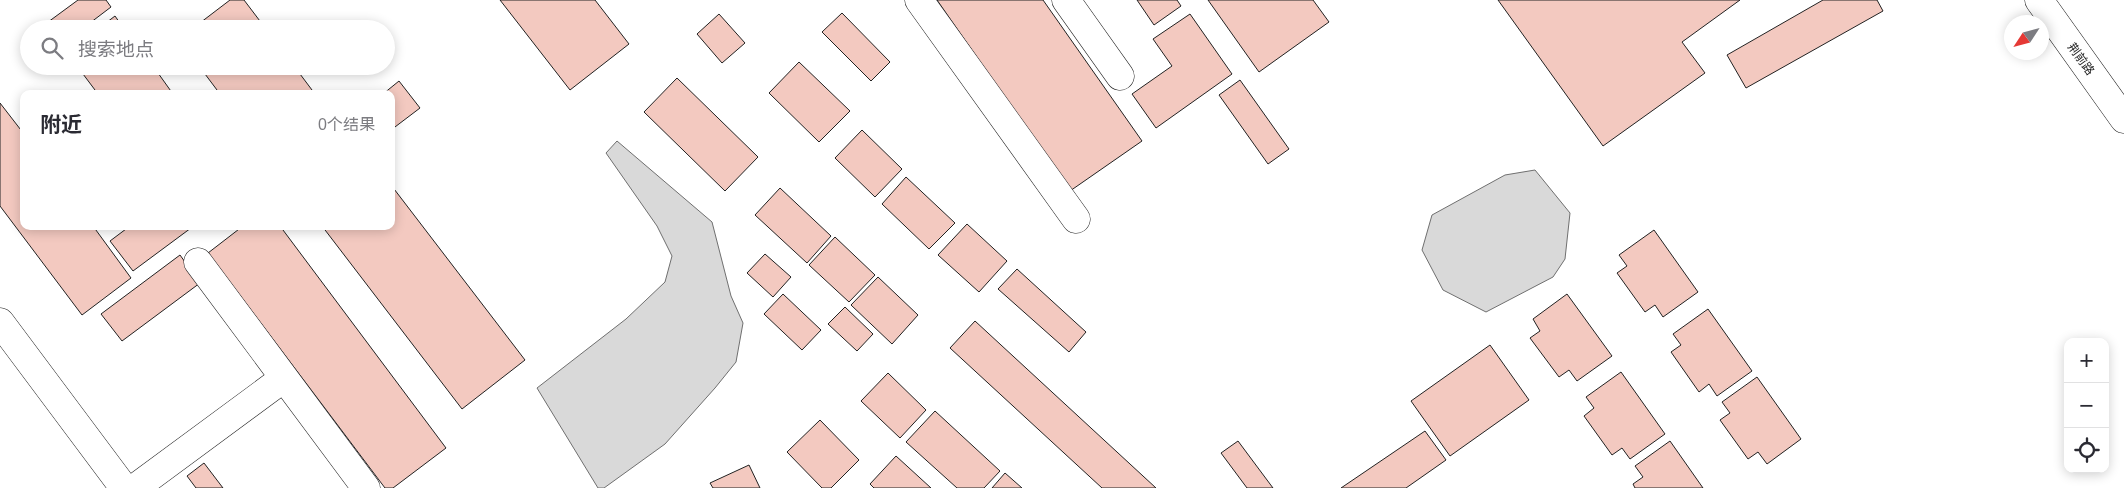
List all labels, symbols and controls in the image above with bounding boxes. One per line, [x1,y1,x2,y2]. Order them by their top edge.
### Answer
north arrow [2004,15,2049,60]
search box [20,20,395,75]
icon: search [38,34,66,62]
text: 搜索地点 [78,39,154,60]
street label: 荆前路 [2065,40,2097,78]
text: 附近 [40,113,82,136]
text: 0个结果 [318,116,375,133]
map controls [2064,338,2109,473]
button: + [2064,338,2109,383]
button: − [2064,383,2109,428]
button: locate [2064,428,2109,473]

